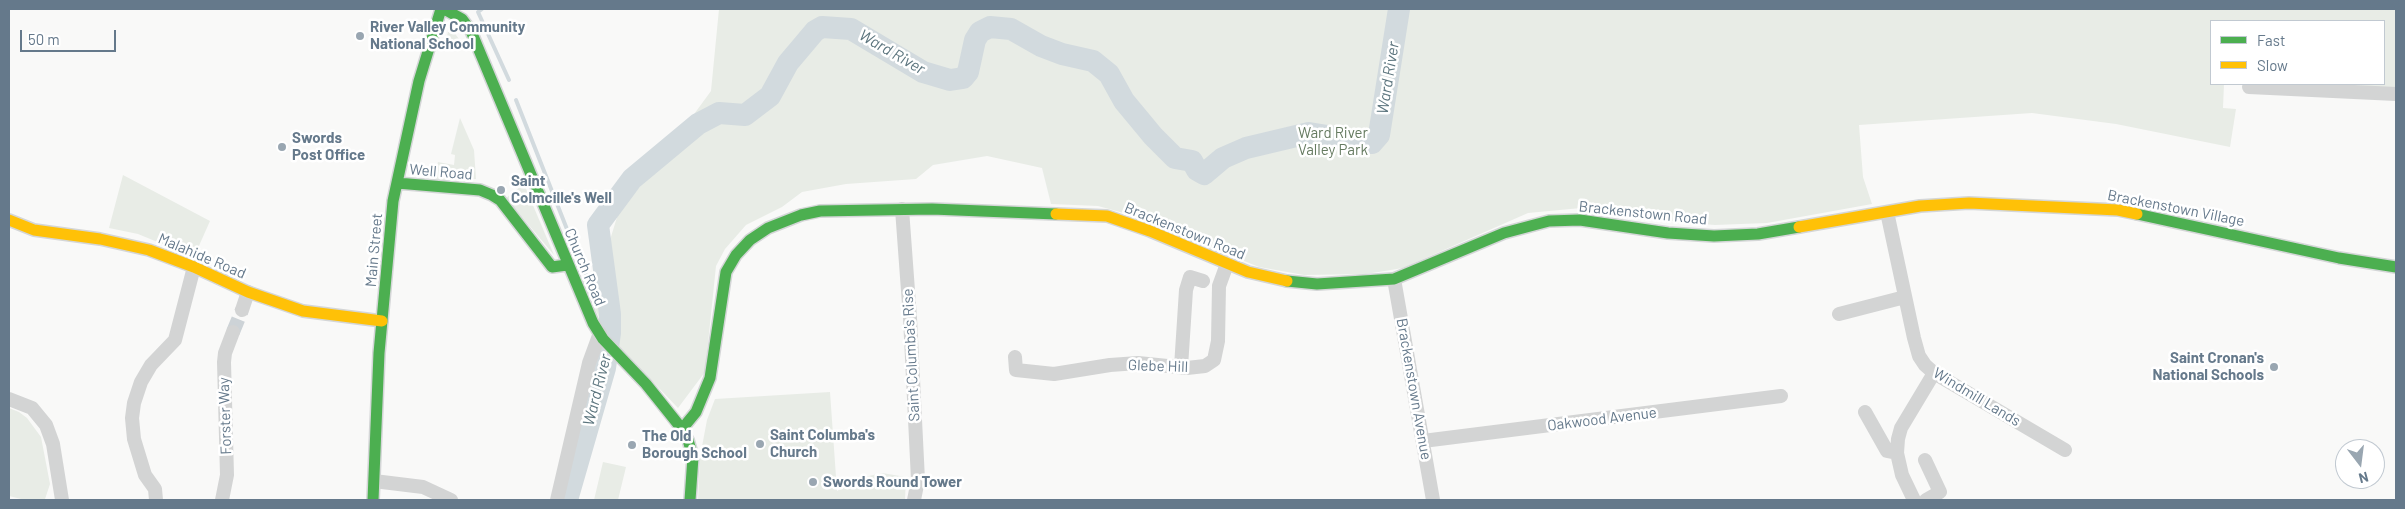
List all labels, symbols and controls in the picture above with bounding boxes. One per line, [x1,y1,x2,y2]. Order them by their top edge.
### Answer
place label: River Valley Community National School [370,18,525,53]
scale bar [22,20,119,52]
legend [2210,20,2385,85]
water label: Ward River [856,25,928,79]
text: 50 m [28,30,60,48]
marker: River Valley Community National School [354,30,366,42]
text: Fast [2257,31,2285,49]
water label: Ward River [1373,40,1403,116]
text: Slow [2257,56,2288,74]
park label: Ward River Valley Park [1298,124,1368,159]
place label: Swords Post Office [292,129,365,164]
marker: Swords Post Office [276,141,288,153]
street label: Well Road [409,160,473,184]
place label: Saint Colmcille's Well [511,172,612,207]
marker: Saint Colmcille's Well [495,184,507,196]
street label: Brackenstown Village [2106,186,2246,230]
street label: Brackenstown Road [1578,197,1708,229]
street label: Brackenstown Road [1122,198,1248,264]
street label: Main Street [362,212,386,288]
street label: Church Road [561,225,609,309]
street label: Malahide Road [155,229,249,283]
street label: Saint Columba's Rise [899,288,923,422]
street label: Brackenstown Avenue [1393,317,1435,461]
place label: Saint Cronan's National Schools [2153,349,2264,384]
water label: Ward River [579,352,615,428]
street label: Glebe Hill [1128,356,1188,376]
marker: Saint Cronan's National Schools [2268,361,2280,373]
street label: Windmill Lands [1930,364,2024,430]
street label: Forster Way [215,377,235,455]
street label: Oakwood Avenue [1546,403,1658,435]
place label: Saint Columba's Church [770,426,875,461]
place label: The Old Borough School [642,427,747,462]
marker: Saint Columba's Church [754,438,766,450]
marker: The Old Borough School [626,439,638,451]
north arrow [2335,439,2385,489]
text: N [2357,469,2370,487]
place label: Swords Round Tower [823,473,962,491]
marker: Swords Round Tower [807,476,819,488]

